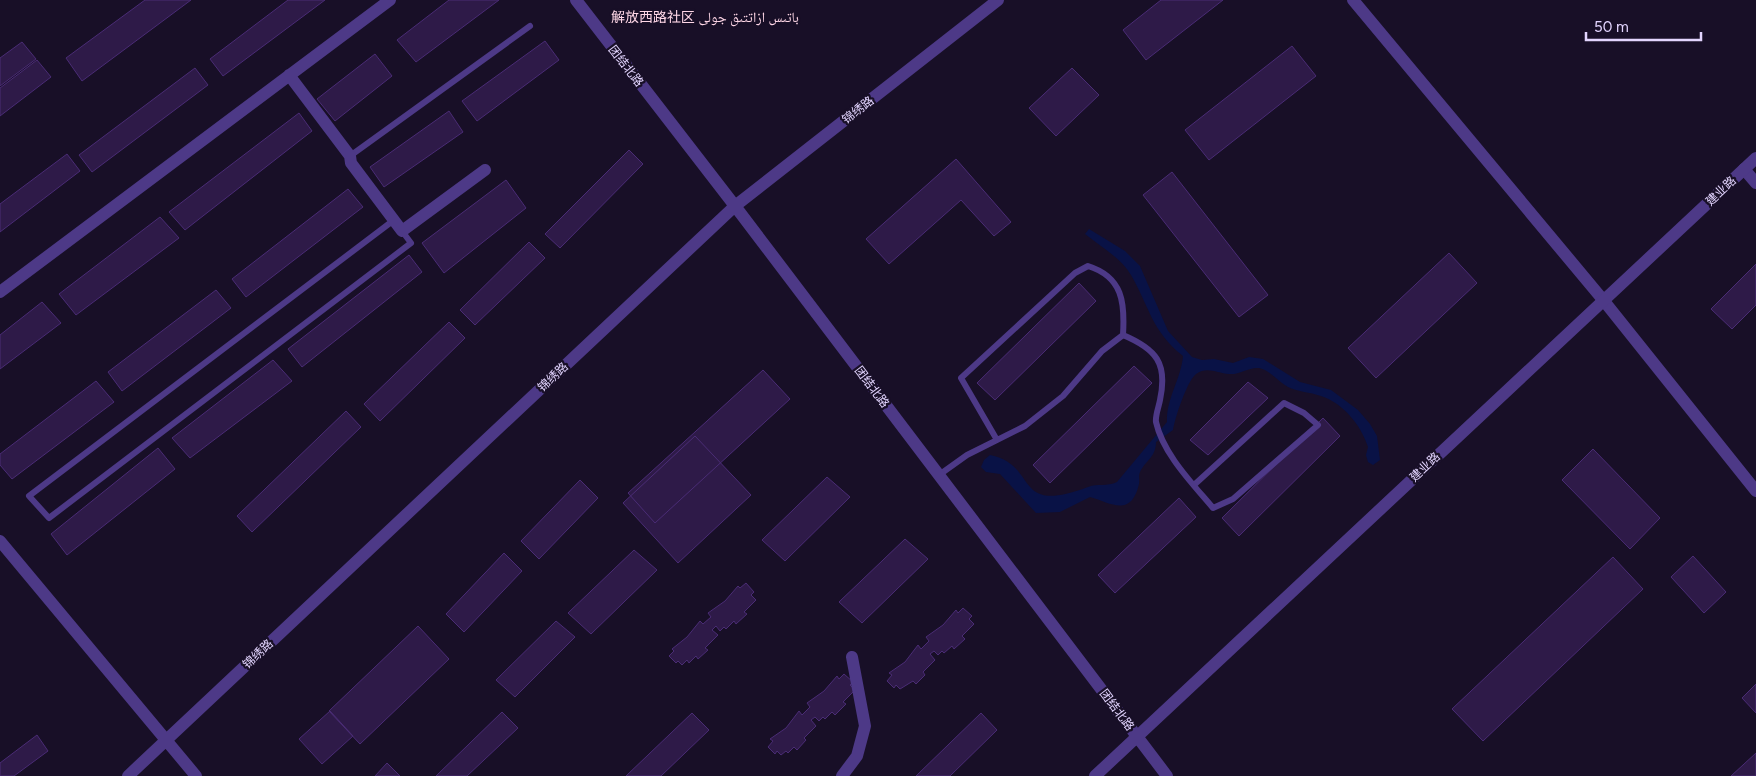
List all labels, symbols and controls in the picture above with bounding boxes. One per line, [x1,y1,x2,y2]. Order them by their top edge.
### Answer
district label: 解放西路社区 باتىس ازاتتىق جولى [611,9,799,27]
scale bar [1586,10,1701,42]
text: 50 m [1594,18,1629,36]
street label: 团结北路 [606,43,646,89]
street label: 锦绣路 [840,93,876,127]
street label: 建业路 [1703,174,1739,208]
street label: 锦绣路 [535,360,571,394]
street label: 团结北路 [852,364,892,410]
street label: 建业路 [1407,450,1443,484]
street label: 锦绣路 [240,637,276,671]
street label: 团结北路 [1097,687,1137,733]

